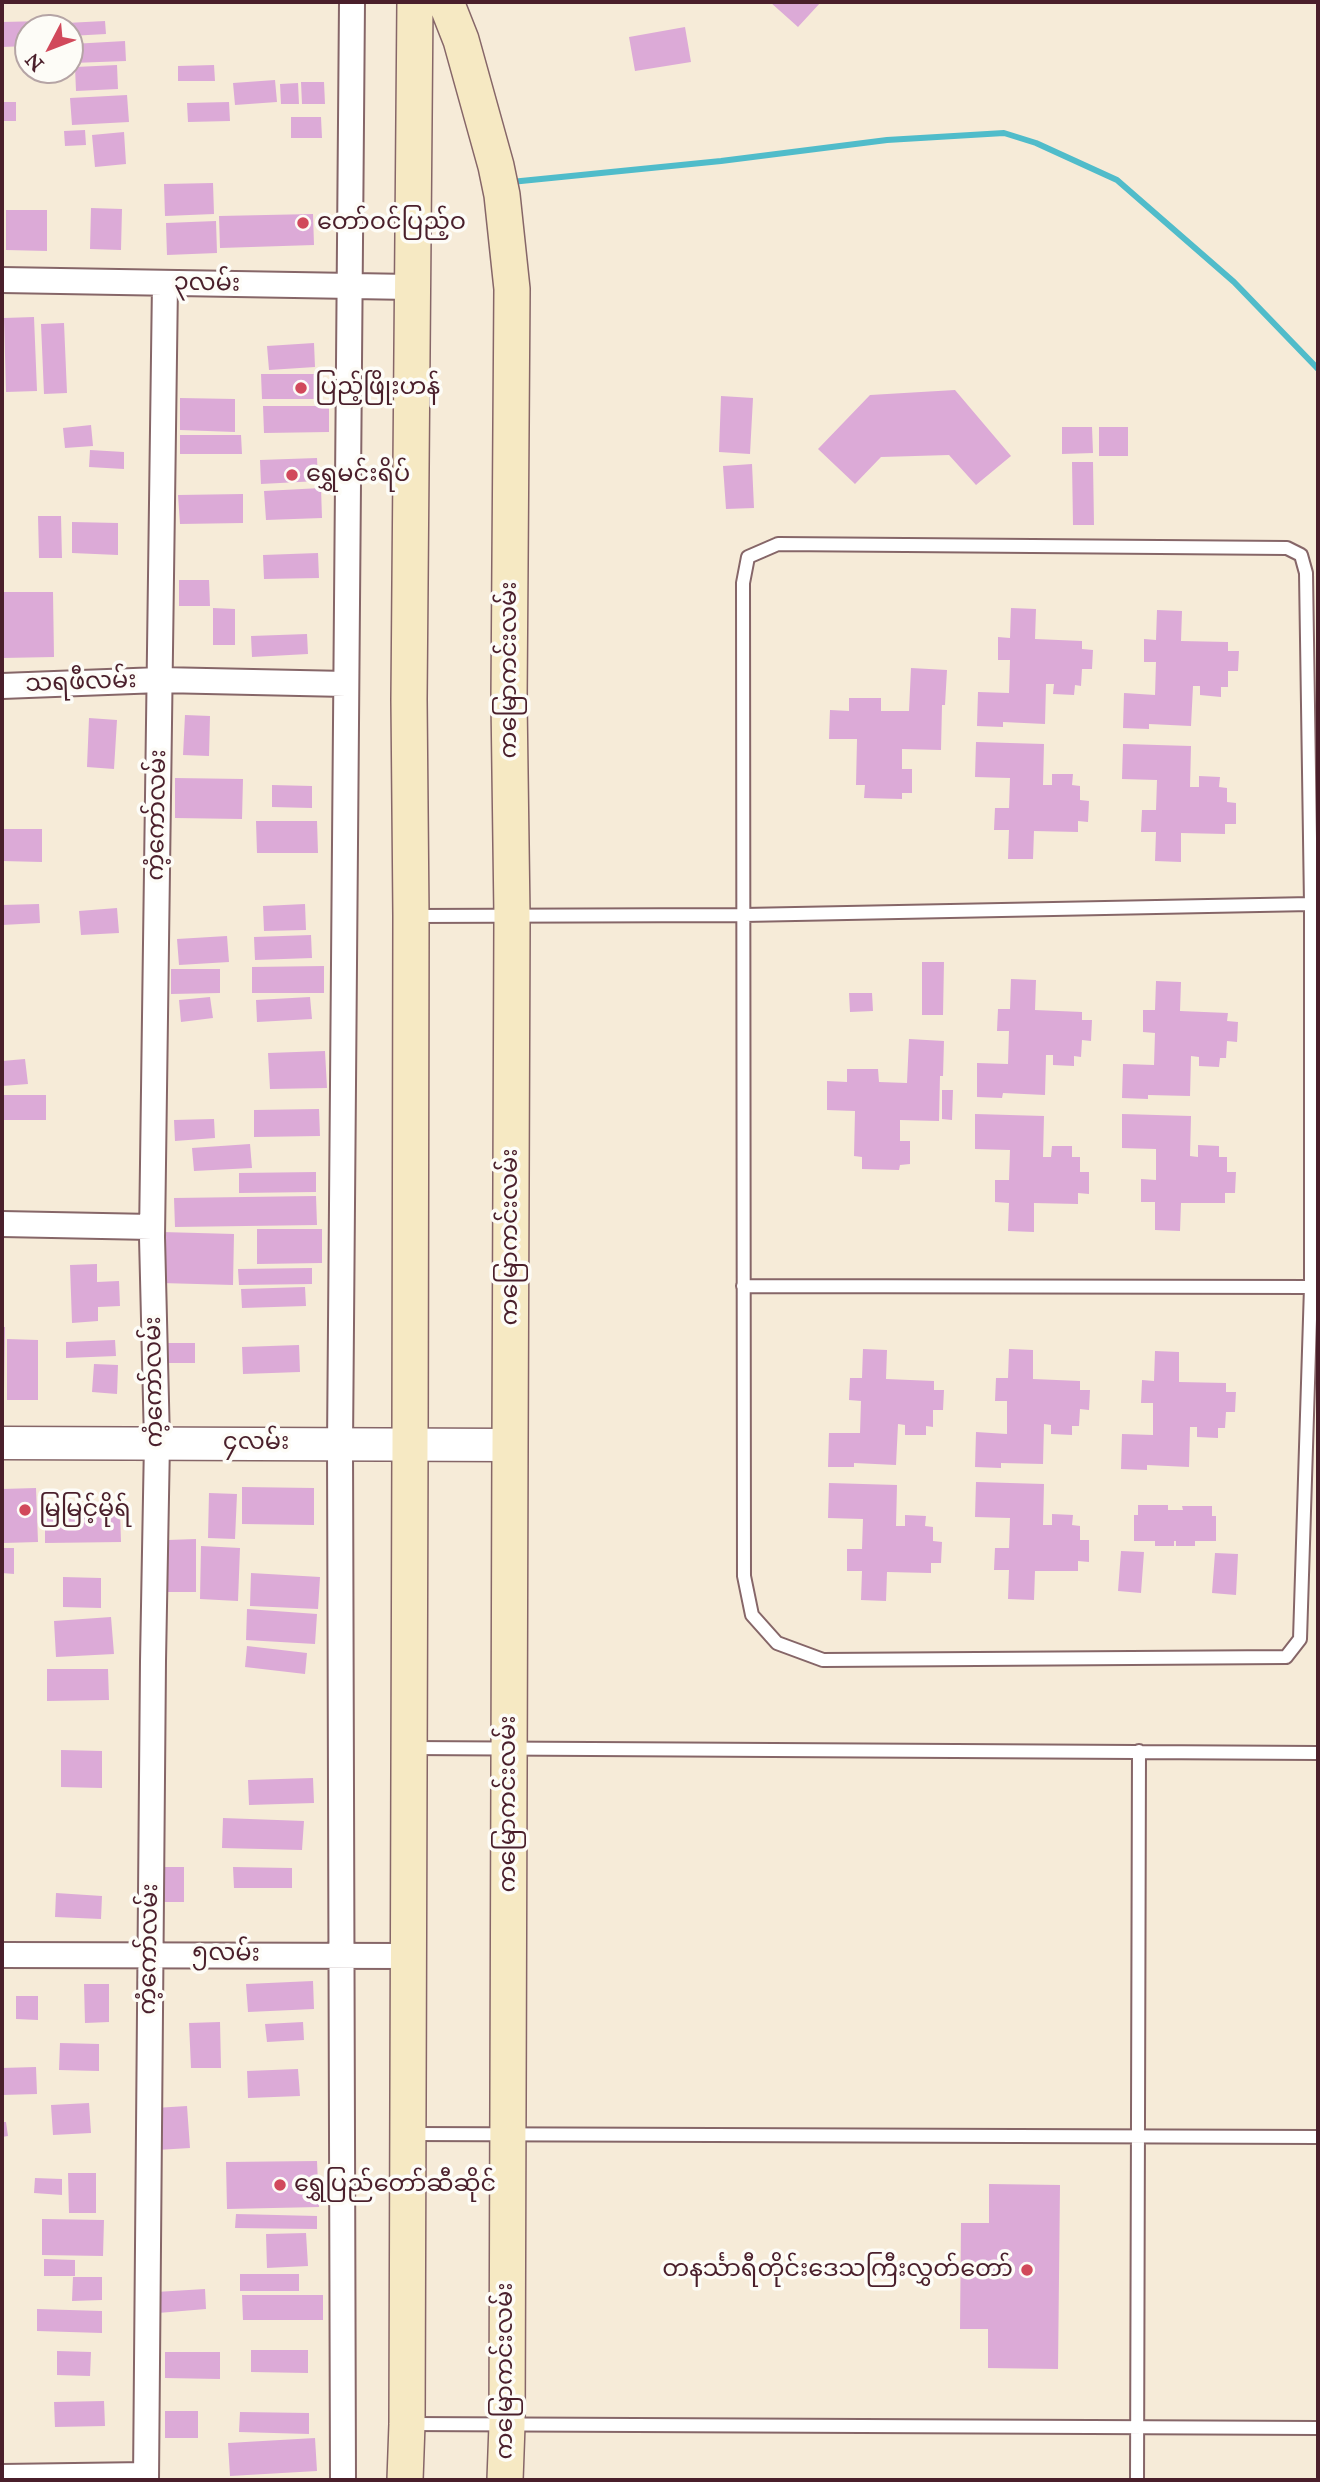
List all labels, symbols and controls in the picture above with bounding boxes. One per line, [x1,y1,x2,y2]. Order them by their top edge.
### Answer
north arrow [14,14,84,84]
text: N [21,48,48,76]
place label: တော်ဝင်ပြည့်ဝ [317,209,466,237]
marker: တော်ဝင်ပြည့်ဝ [295,215,311,231]
street label: ၃လမ်း [174,269,240,299]
place label: ပြည့်ဖြိုးဟန် [315,374,440,402]
marker: ပြည့်ဖြိုးဟန် [293,380,309,396]
place label: ရွှေမင်းရိပ် [306,461,410,489]
marker: ရွှေမင်းရိပ် [284,467,300,483]
street label: ကမြောကင်းလမ်း [496,582,524,758]
street label: သရဖီလမ်း [25,667,137,699]
street label: ကံ့ကော်လမ်း [142,749,174,881]
street label: ကမြောကင်းလမ်း [497,1149,525,1325]
street label: ကံ့ကော်လမ်း [139,1316,171,1448]
street label: ၄လမ်း [223,1429,289,1457]
place label: မြမြင့်မိုရ် [39,1496,131,1524]
marker: မြမြင့်မိုရ် [17,1502,33,1518]
street label: ကမြောကင်းလမ်း [495,1716,523,1892]
street label: ကံ့ကော်လမ်း [134,1883,166,2015]
street label: ၅လမ်း [192,1939,260,1969]
place label: ရွှေပြည်တော်ဆီဆိုင် [294,2171,496,2199]
marker: ရွှေပြည်တော်ဆီဆိုင် [272,2177,288,2193]
place label: တနင်္သာရီတိုင်းဒေသကြီးလွှတ်တော် [662,2256,1013,2284]
marker: တနင်္သာရီတိုင်းဒေသကြီးလွှတ်တော် [1019,2262,1035,2278]
street label: ကမြောကင်းလမ်း [492,2283,520,2459]

